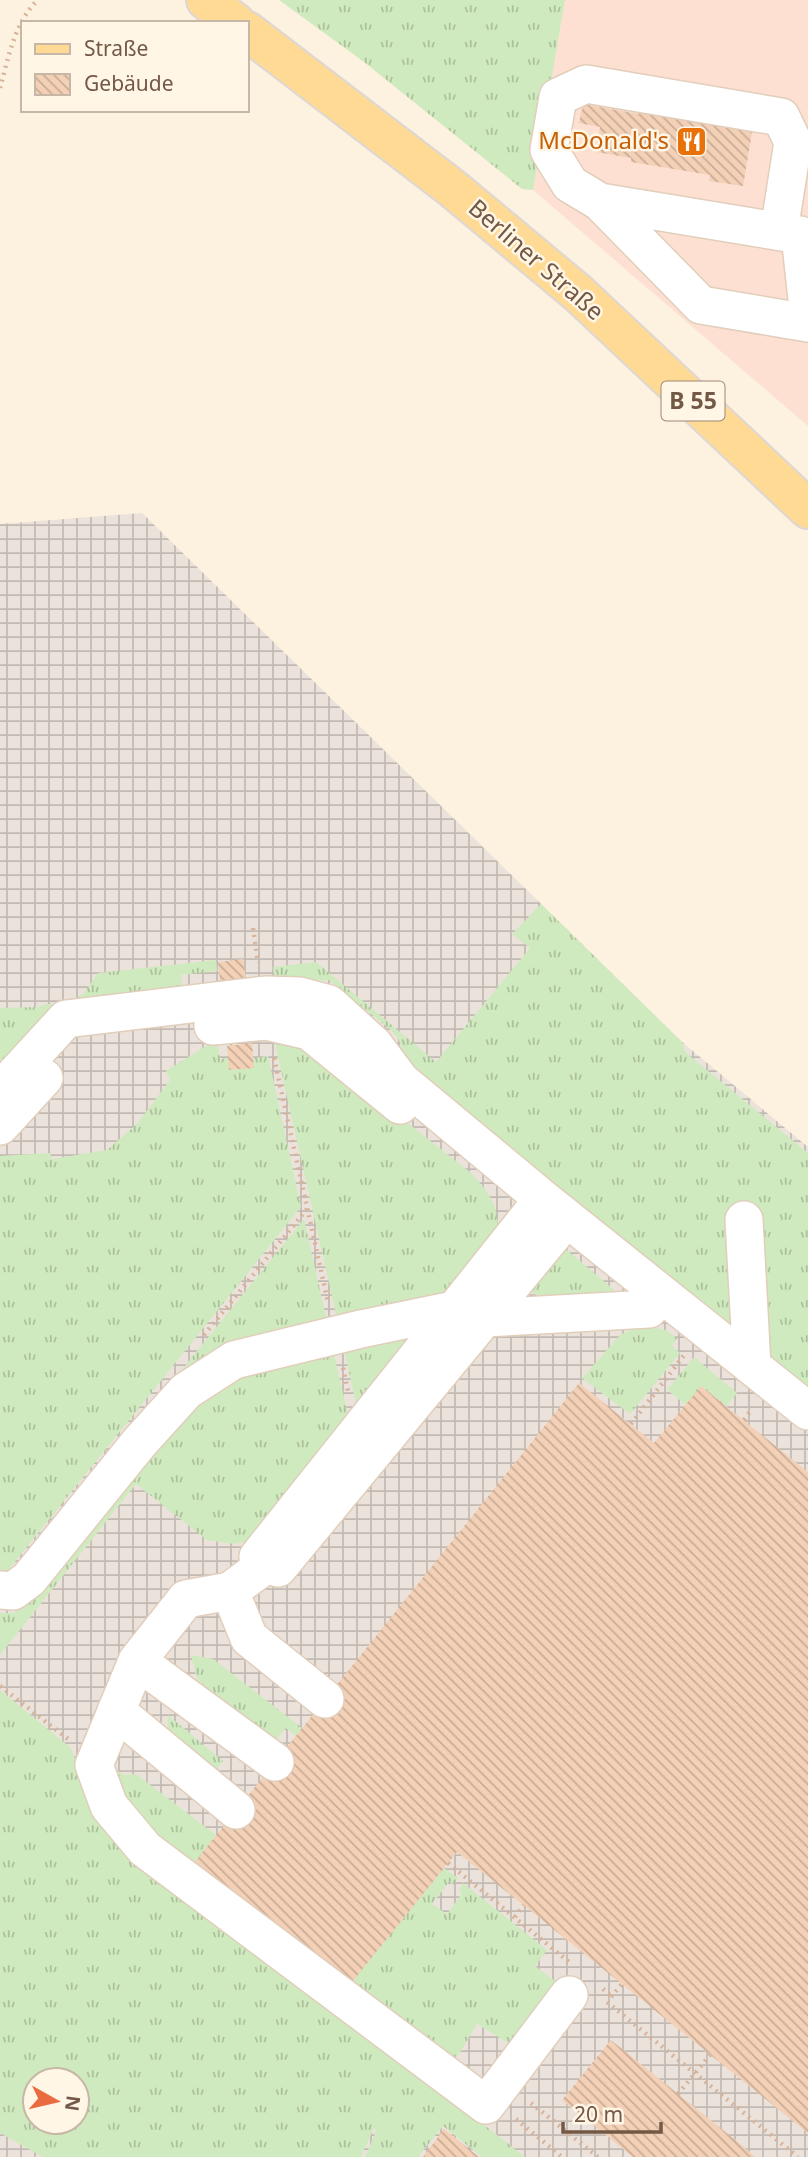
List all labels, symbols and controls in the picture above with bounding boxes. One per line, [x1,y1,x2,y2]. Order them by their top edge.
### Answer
legend [21,21,248,112]
text: Straße [84,34,148,62]
text: Gebäude [84,69,174,97]
place label: McDonald's [538,123,669,156]
restaurant icon: McDonald's [675,124,709,158]
street label: Berliner Straße [462,191,612,327]
road number: B 55 [662,382,724,420]
north arrow [21,2066,91,2136]
scale bar [563,2090,661,2134]
text: N [59,2094,87,2113]
text: 20 m [574,2100,623,2128]

